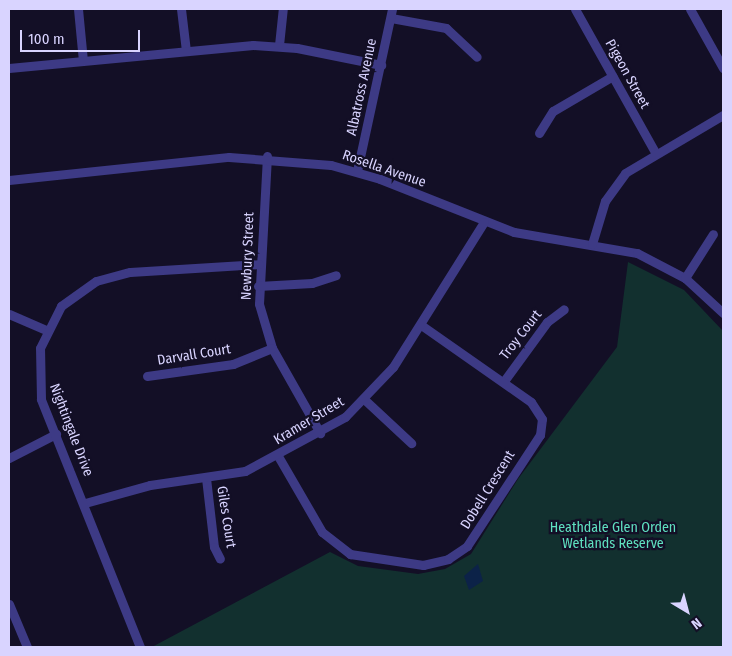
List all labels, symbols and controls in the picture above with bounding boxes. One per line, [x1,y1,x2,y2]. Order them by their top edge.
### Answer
scale bar [22,20,142,52]
text: 100 m [28,30,65,48]
street label: Pigeon Street [601,36,653,112]
street label: Albatross Avenue [344,37,380,137]
street label: Rosella Avenue [340,147,428,191]
street label: Newbury Street [238,212,258,300]
street label: Troy Court [496,307,546,363]
street label: Darvall Court [156,341,232,369]
street label: Nightingale Drive [46,381,96,479]
street label: Kramer Street [271,393,347,449]
street label: Dobell Crescent [457,448,519,532]
street label: Giles Court [213,485,239,549]
park label: Heathdale Glen Orden Wetlands Reserve [550,520,676,552]
north arrow [662,586,712,636]
text: N [688,614,705,633]

